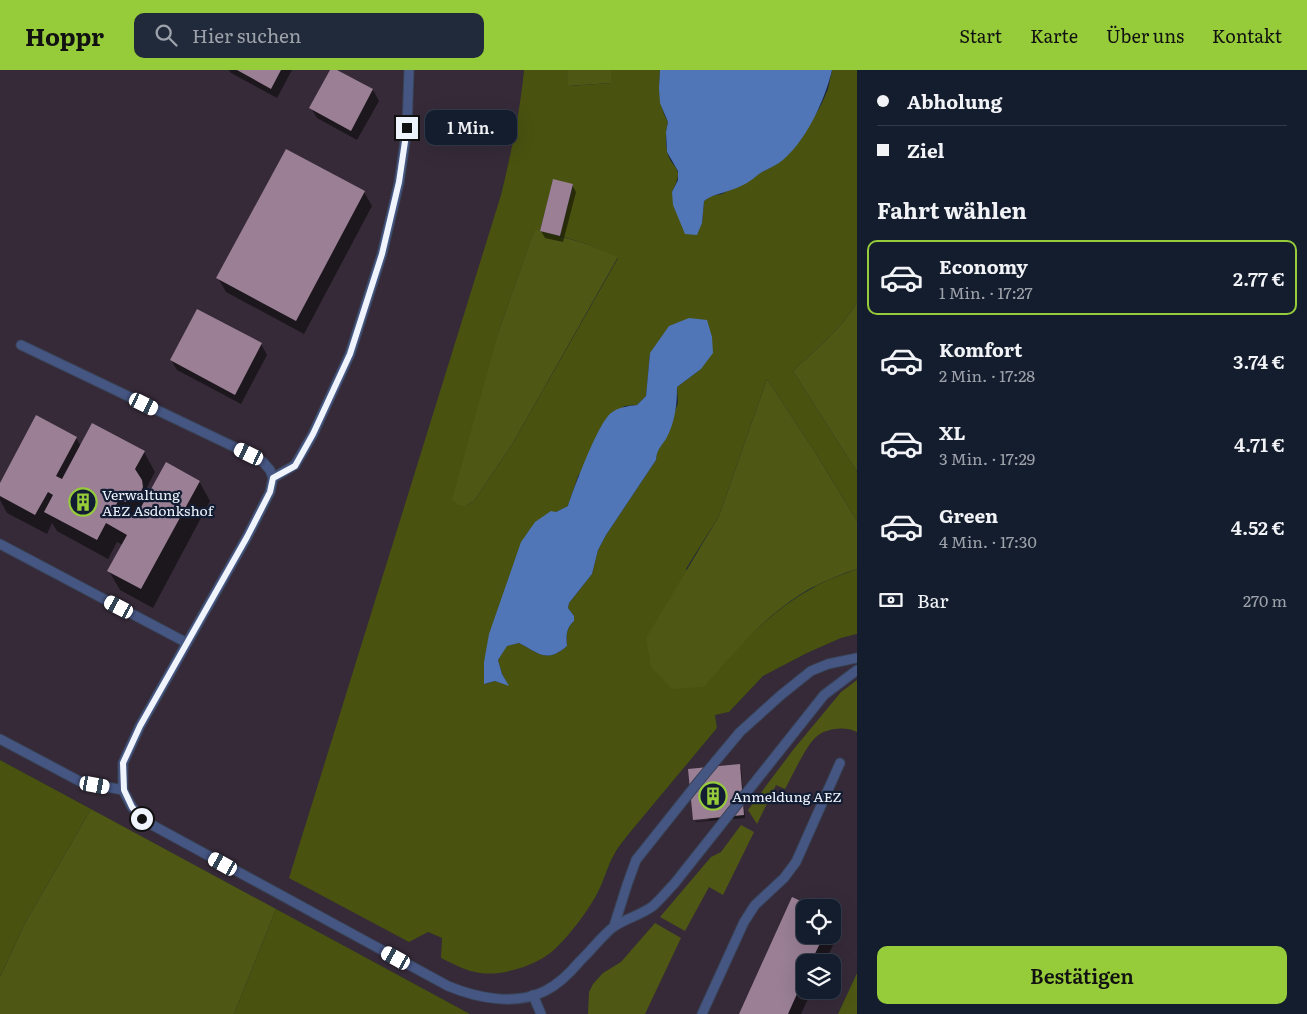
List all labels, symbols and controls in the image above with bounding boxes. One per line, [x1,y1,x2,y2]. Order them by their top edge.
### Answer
search box [134,13,484,58]
text: Hoppr [25,18,104,53]
icon: search [152,21,180,49]
text: Hier suchen [192,21,301,49]
text: Start [959,22,1002,49]
text: Karte [1030,22,1078,49]
text: Über uns [1106,22,1184,49]
text: Kontakt [1212,22,1282,49]
text: Abholung [907,87,1002,115]
callout: 1 Min. [424,110,517,146]
text: 1 Min. [447,115,495,139]
route end [396,117,418,139]
text: Ziel [907,136,944,164]
text: Fahrt wählen [877,193,1027,226]
text: Economy [939,252,1028,280]
icon: car [879,255,924,300]
text: 2.77 € [1233,264,1285,292]
text: 1 Min. · 17:27 [939,280,1033,304]
text: Komfort [939,335,1022,363]
icon: car [879,338,924,383]
text: 3.74 € [1233,347,1285,375]
text: 2 Min. · 17:28 [939,363,1035,387]
car [127,391,160,417]
text: XL [939,418,966,446]
icon: car [879,421,924,466]
text: 4.71 € [1234,430,1285,458]
car [232,441,265,467]
text: 3 Min. · 17:29 [939,446,1035,470]
place label: Verwaltung AEZ Asdonkshof [102,484,215,520]
building icon: Verwaltung AEZ Asdonkshof [68,487,98,517]
text: Green [939,501,998,529]
icon: car [879,504,924,549]
text: 4.52 € [1231,513,1285,541]
text: 4 Min. · 17:30 [939,529,1037,553]
icon: cash [877,586,905,614]
text: Bar [917,586,949,614]
text: 270 m [1243,588,1287,612]
car [102,593,135,621]
car [78,775,111,795]
building icon: Anmeldung AEZ [698,781,728,811]
place label: Anmeldung AEZ [732,786,842,806]
route start [131,808,153,830]
car [206,850,239,878]
map controls [796,899,841,999]
button: locate [796,899,841,944]
car [379,944,412,972]
button: Bestätigen [877,946,1287,1004]
button: layers [796,954,841,999]

